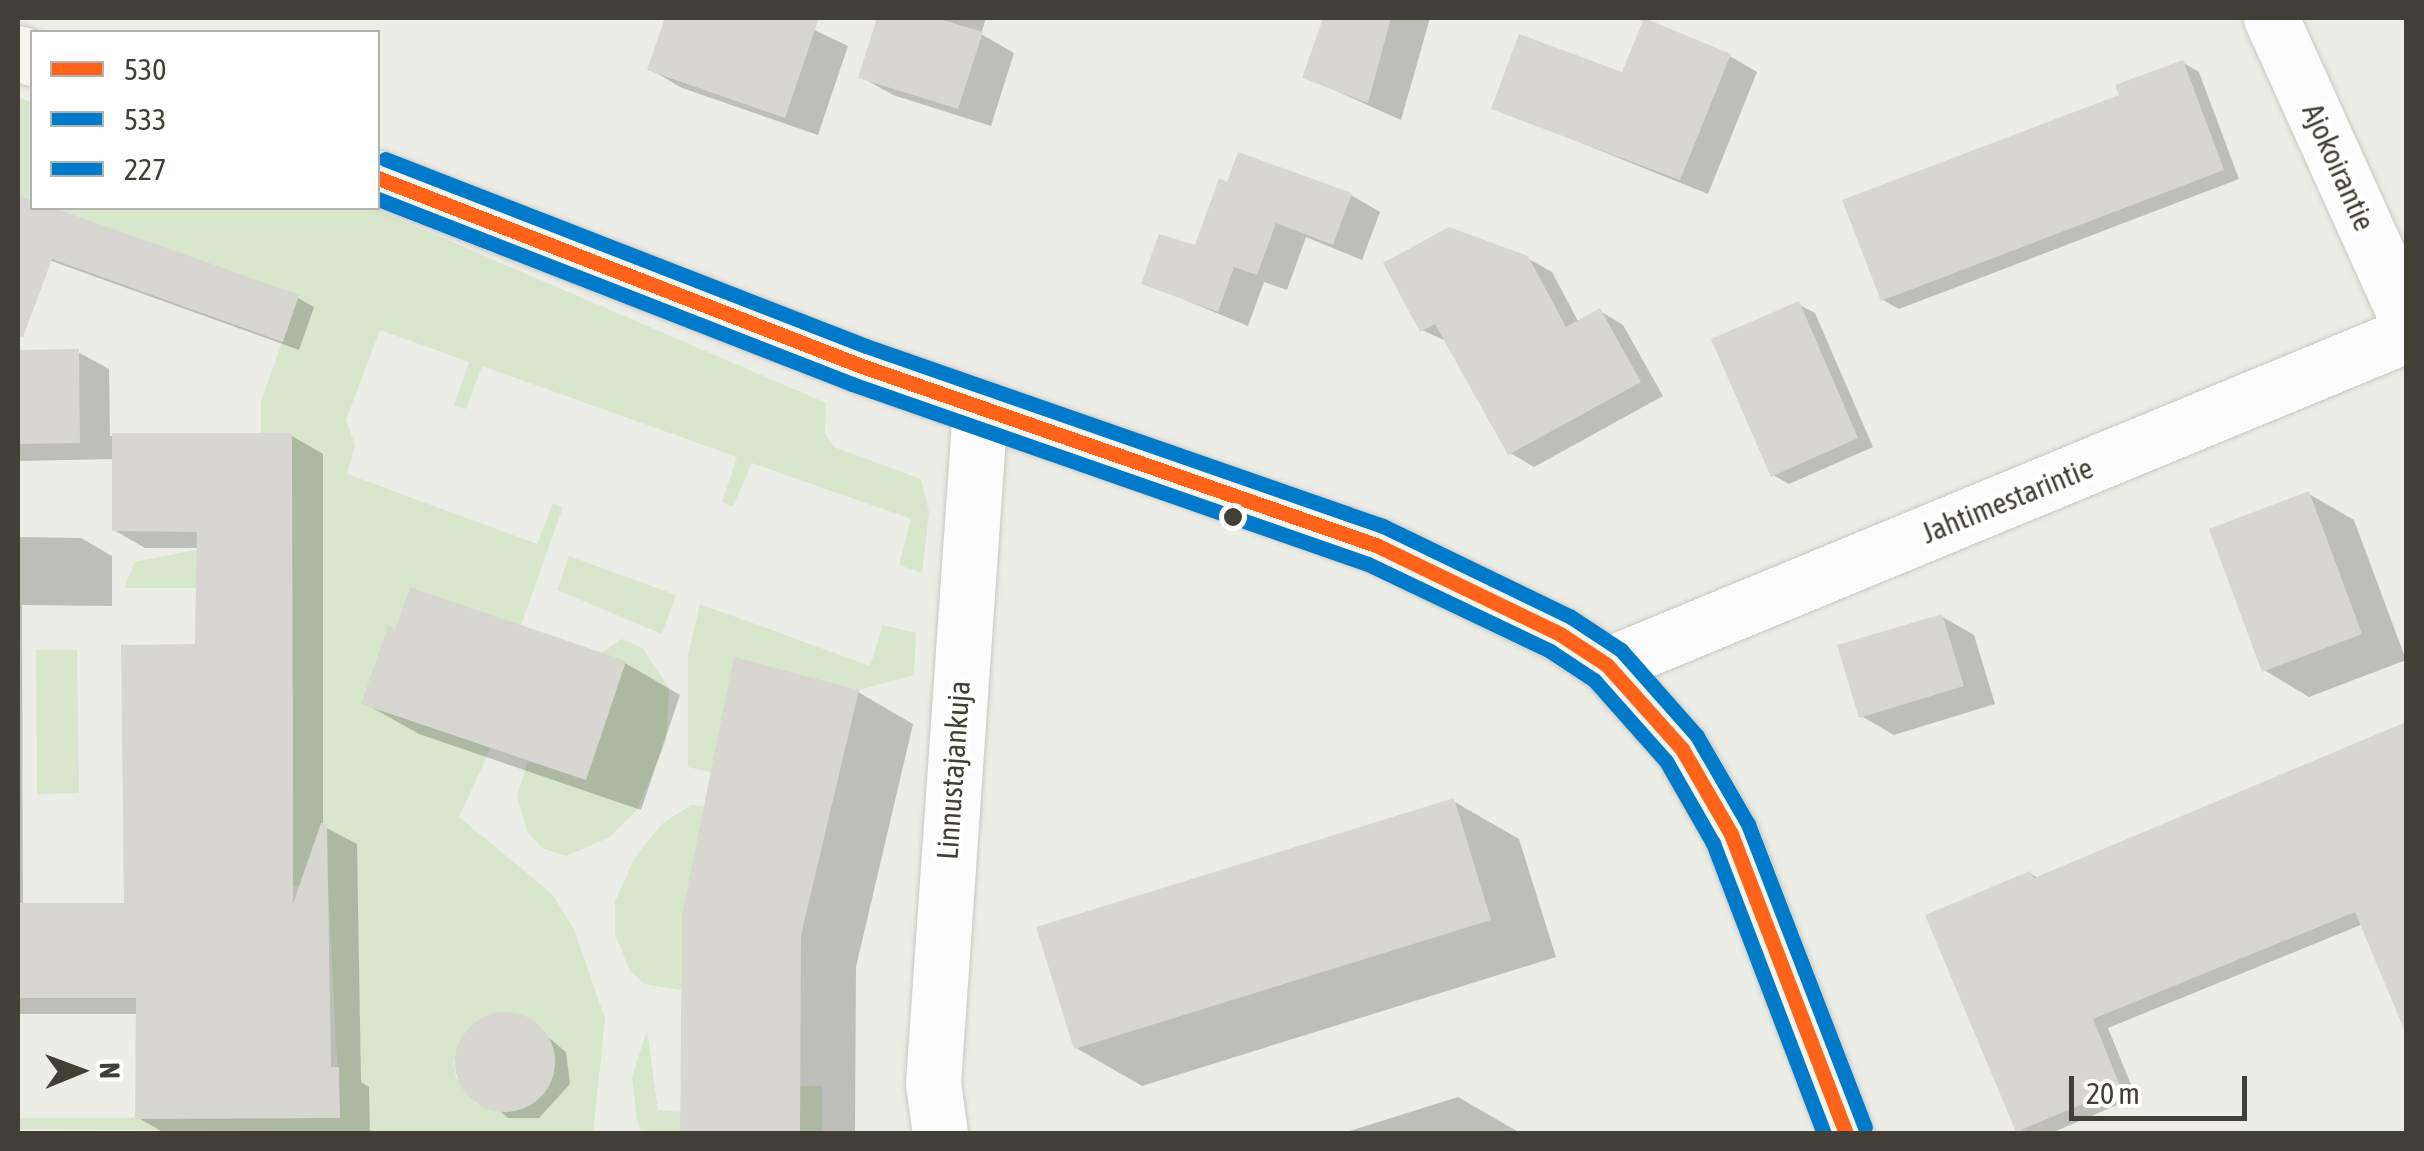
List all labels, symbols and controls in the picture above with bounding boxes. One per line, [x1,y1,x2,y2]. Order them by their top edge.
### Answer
legend [30,30,380,210]
text: 530 [124,52,166,86]
street label: Ajokoirantie [2295,98,2383,236]
text: 533 [124,102,166,136]
text: 227 [124,152,166,186]
street label: Jahtimestarintie [1916,449,2098,551]
unlabelled marker [1223,507,1243,527]
street label: Linnustajankuja [929,679,977,861]
north arrow [30,1021,130,1121]
scale bar [2074,1056,2252,1118]
text: N [94,1062,126,1079]
text: 20 m [2086,1076,2140,1110]

